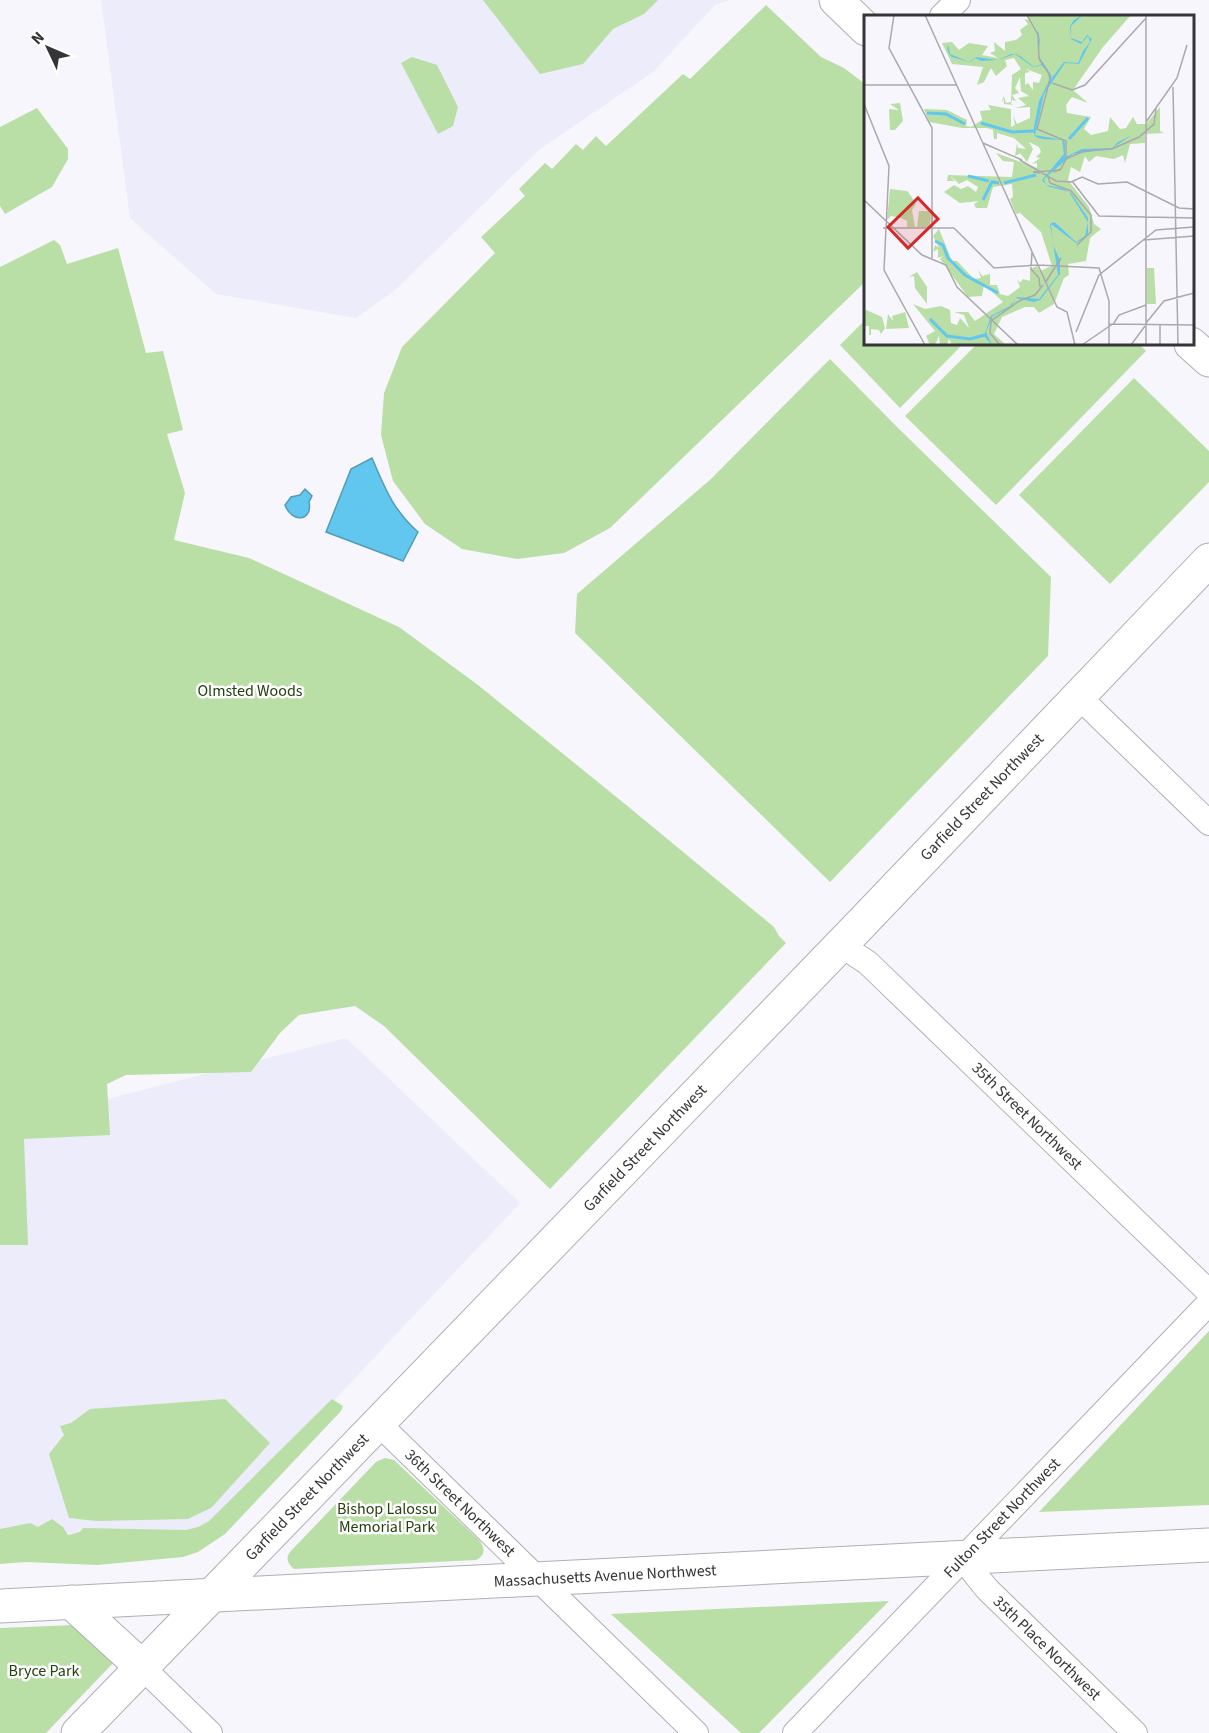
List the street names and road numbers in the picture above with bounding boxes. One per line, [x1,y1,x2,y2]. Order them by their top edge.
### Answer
street label: Garfield Street Northwest [915,728,1049,866]
street label: 35th Street Northwest [967,1057,1088,1175]
street label: Garfield Street Northwest [578,1079,712,1217]
street label: Garfield Street Northwest [240,1428,374,1566]
street label: 36th Street Northwest [400,1444,521,1562]
street label: Fulton Street Northwest [939,1453,1066,1583]
street label: Massachusetts Avenue Northwest [493,1559,717,1593]
street label: 35th Place Northwest [988,1591,1106,1706]

